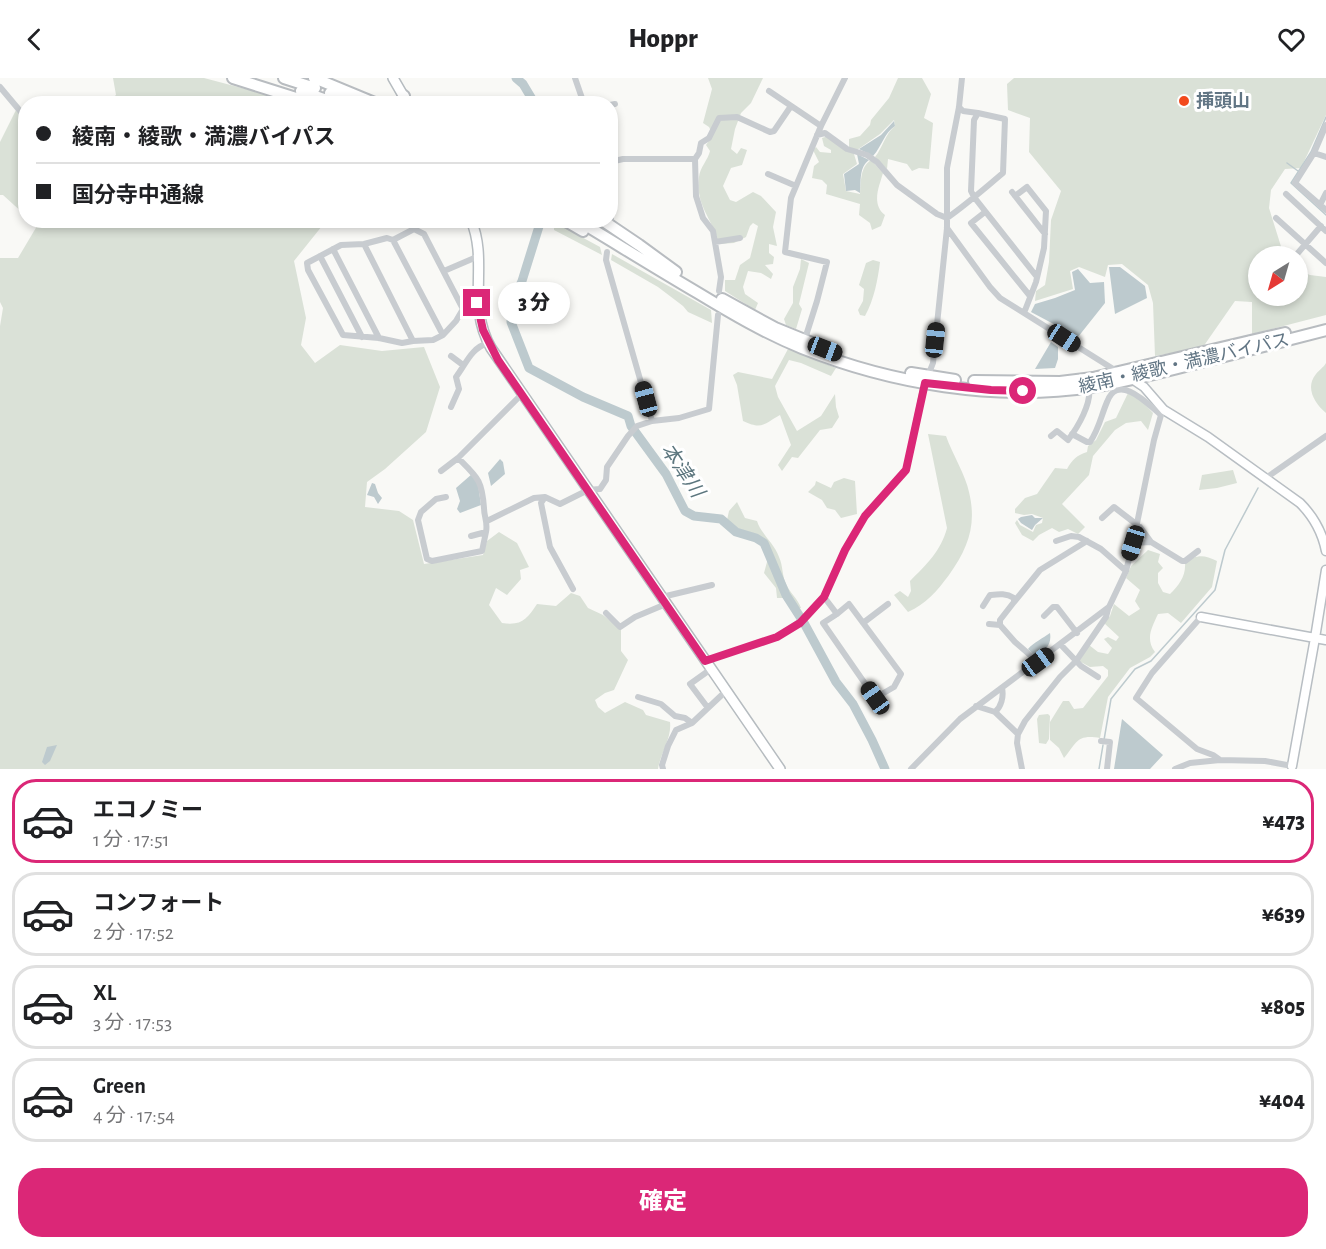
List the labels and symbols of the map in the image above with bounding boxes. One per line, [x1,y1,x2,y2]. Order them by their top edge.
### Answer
place label: 挿頭山 [1196,91,1250,111]
marker: 挿頭山 [1177,94,1191,108]
north arrow [1248,246,1308,306]
callout: 3 分 [498,282,570,324]
route end [463,289,490,316]
car [924,321,946,359]
car [1044,321,1084,355]
street label: 綾南・綾歌・満濃バイパス [1077,330,1291,397]
car [805,334,845,364]
route start [1009,377,1036,404]
car [633,379,659,419]
water label: 本津川 [657,440,709,503]
car [1119,523,1147,563]
car [1018,644,1058,680]
car [857,678,893,718]

